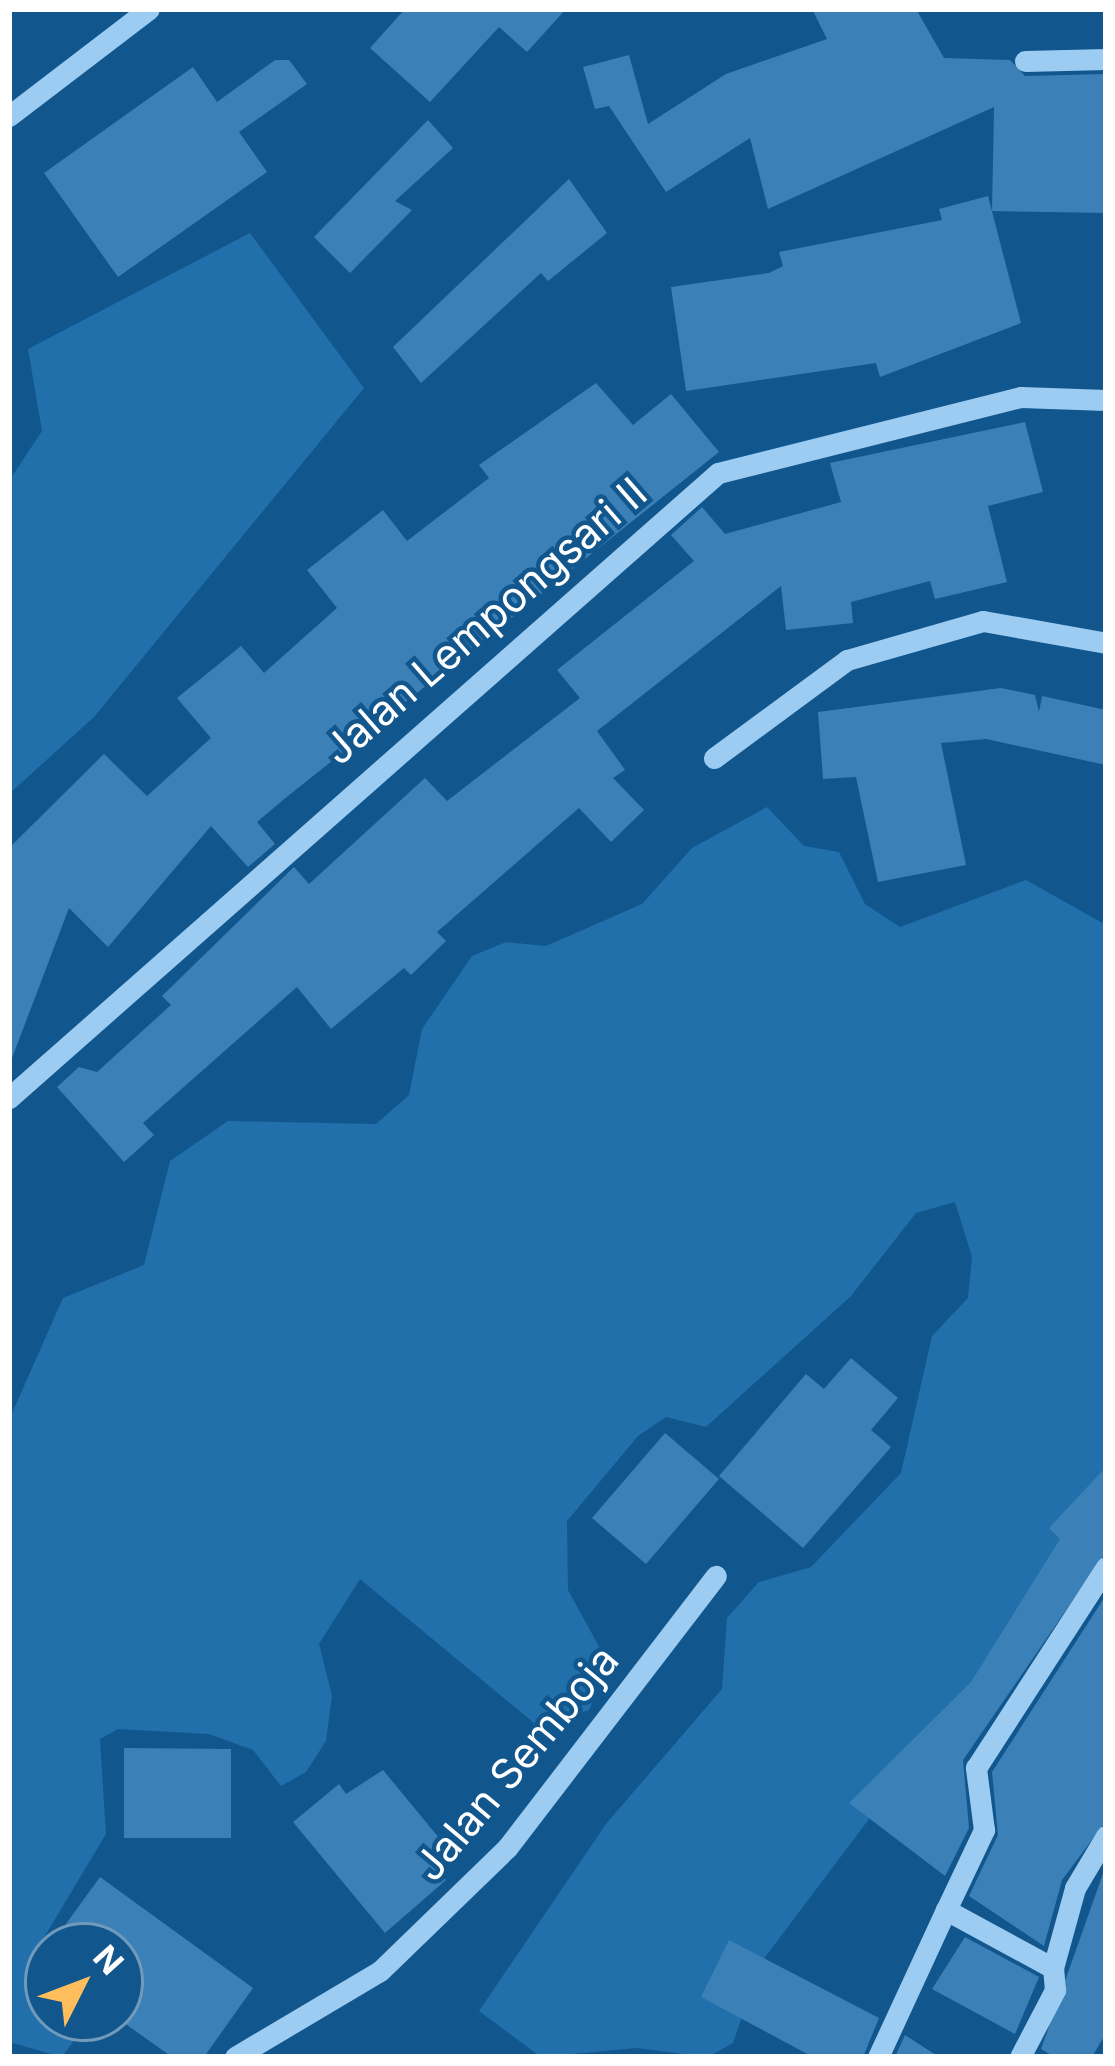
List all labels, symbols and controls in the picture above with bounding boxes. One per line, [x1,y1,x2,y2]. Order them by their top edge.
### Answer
street label: Jalan Lempongsari II [313,467,657,775]
street label: Jalan Semboja [403,1635,629,1891]
north arrow [24,1922,144,2042]
text: N [85,1937,132,1983]

